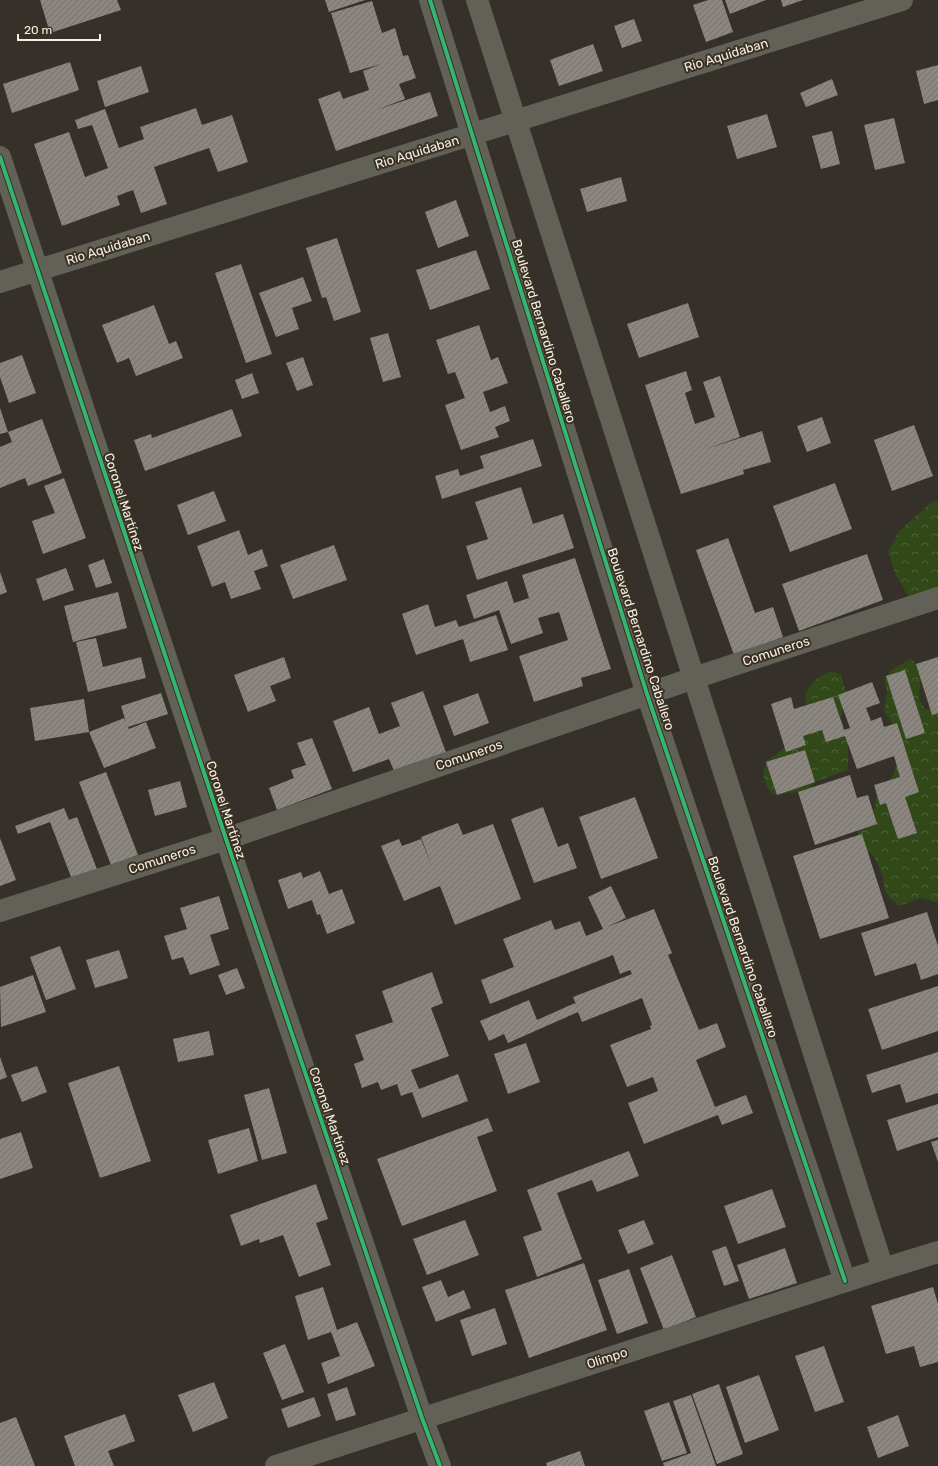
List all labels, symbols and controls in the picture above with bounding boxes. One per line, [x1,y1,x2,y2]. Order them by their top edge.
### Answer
scale bar [18,16,100,42]
text: 20 m [24,23,52,37]
street label: Rio Aquidaban [682,35,770,75]
street label: Rio Aquidaban [373,132,461,172]
street label: Rio Aquidaban [64,228,152,268]
street label: Boulevard Bernardino Caballero [509,238,579,424]
street label: Coronel Martínez [101,451,147,553]
street label: Boulevard Bernardino Caballero [604,546,678,732]
street label: Comuneros [741,633,812,669]
street label: Comuneros [434,736,505,773]
street label: Coronel Martínez [203,759,249,861]
street label: Comuneros [127,841,198,877]
street label: Boulevard Bernardino Caballero [705,854,781,1040]
street label: Coronel Martínez [306,1065,354,1167]
street label: Olimpo [585,1344,629,1372]

